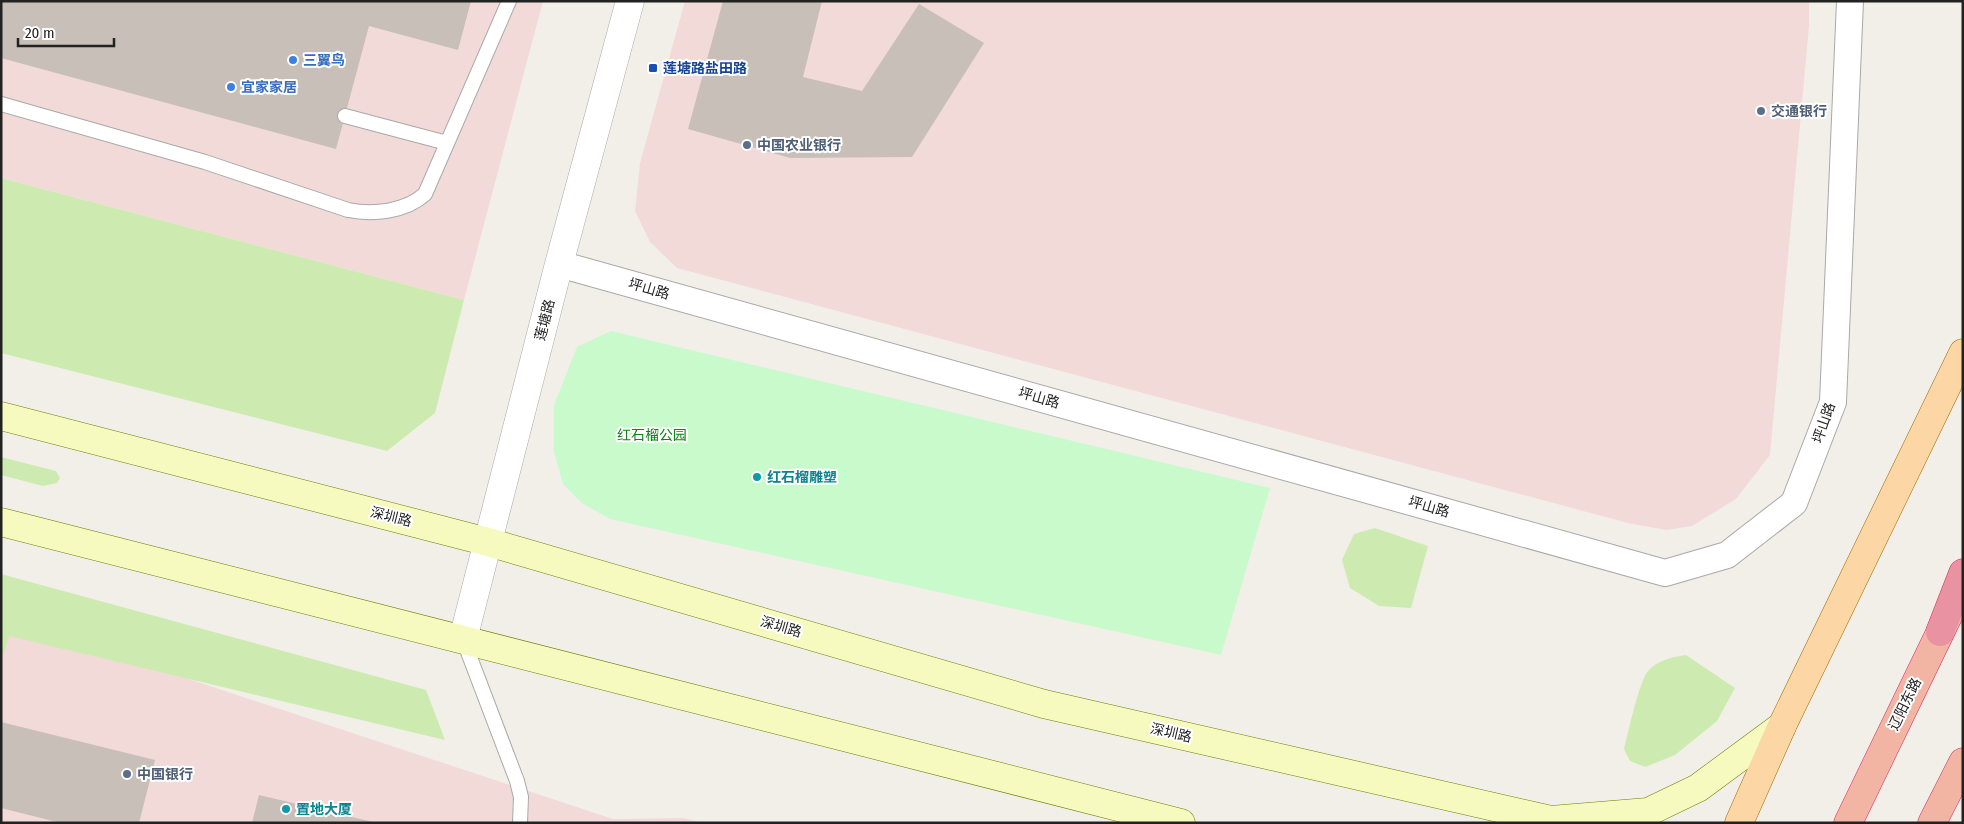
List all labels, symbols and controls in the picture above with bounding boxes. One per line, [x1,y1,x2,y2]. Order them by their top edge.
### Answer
scale bar [18,15,114,47]
text: 20 m [25,24,55,42]
place label: 三翼鸟 [303,52,345,69]
marker: 三翼鸟 [287,54,299,66]
place label: 莲塘路盐田路 [663,60,747,77]
marker: 莲塘路盐田路 [647,62,659,74]
place label: 宜家家居 [241,79,297,96]
marker: 宜家家居 [225,81,237,93]
place label: 交通银行 [1771,103,1827,120]
marker: 交通银行 [1755,105,1767,117]
place label: 中国农业银行 [757,137,841,154]
marker: 中国农业银行 [741,139,753,151]
street label: 坪山路 [626,275,672,303]
street label: 莲塘路 [532,298,558,342]
street label: 坪山路 [1016,384,1062,412]
street label: 坪山路 [1809,400,1839,446]
park label: 红石榴公园 [617,427,687,444]
place label: 红石榴雕塑 [767,469,837,486]
marker: 红石榴雕塑 [751,471,763,483]
street label: 坪山路 [1406,493,1452,521]
street label: 深圳路 [369,504,413,530]
street label: 深圳路 [758,613,804,641]
street label: 辽阳东路 [1885,675,1925,733]
street label: 深圳路 [1149,720,1193,746]
place label: 中国银行 [137,766,193,783]
marker: 中国银行 [121,768,133,780]
place label: 置地大厦 [296,801,352,818]
marker: 置地大厦 [280,803,292,815]

